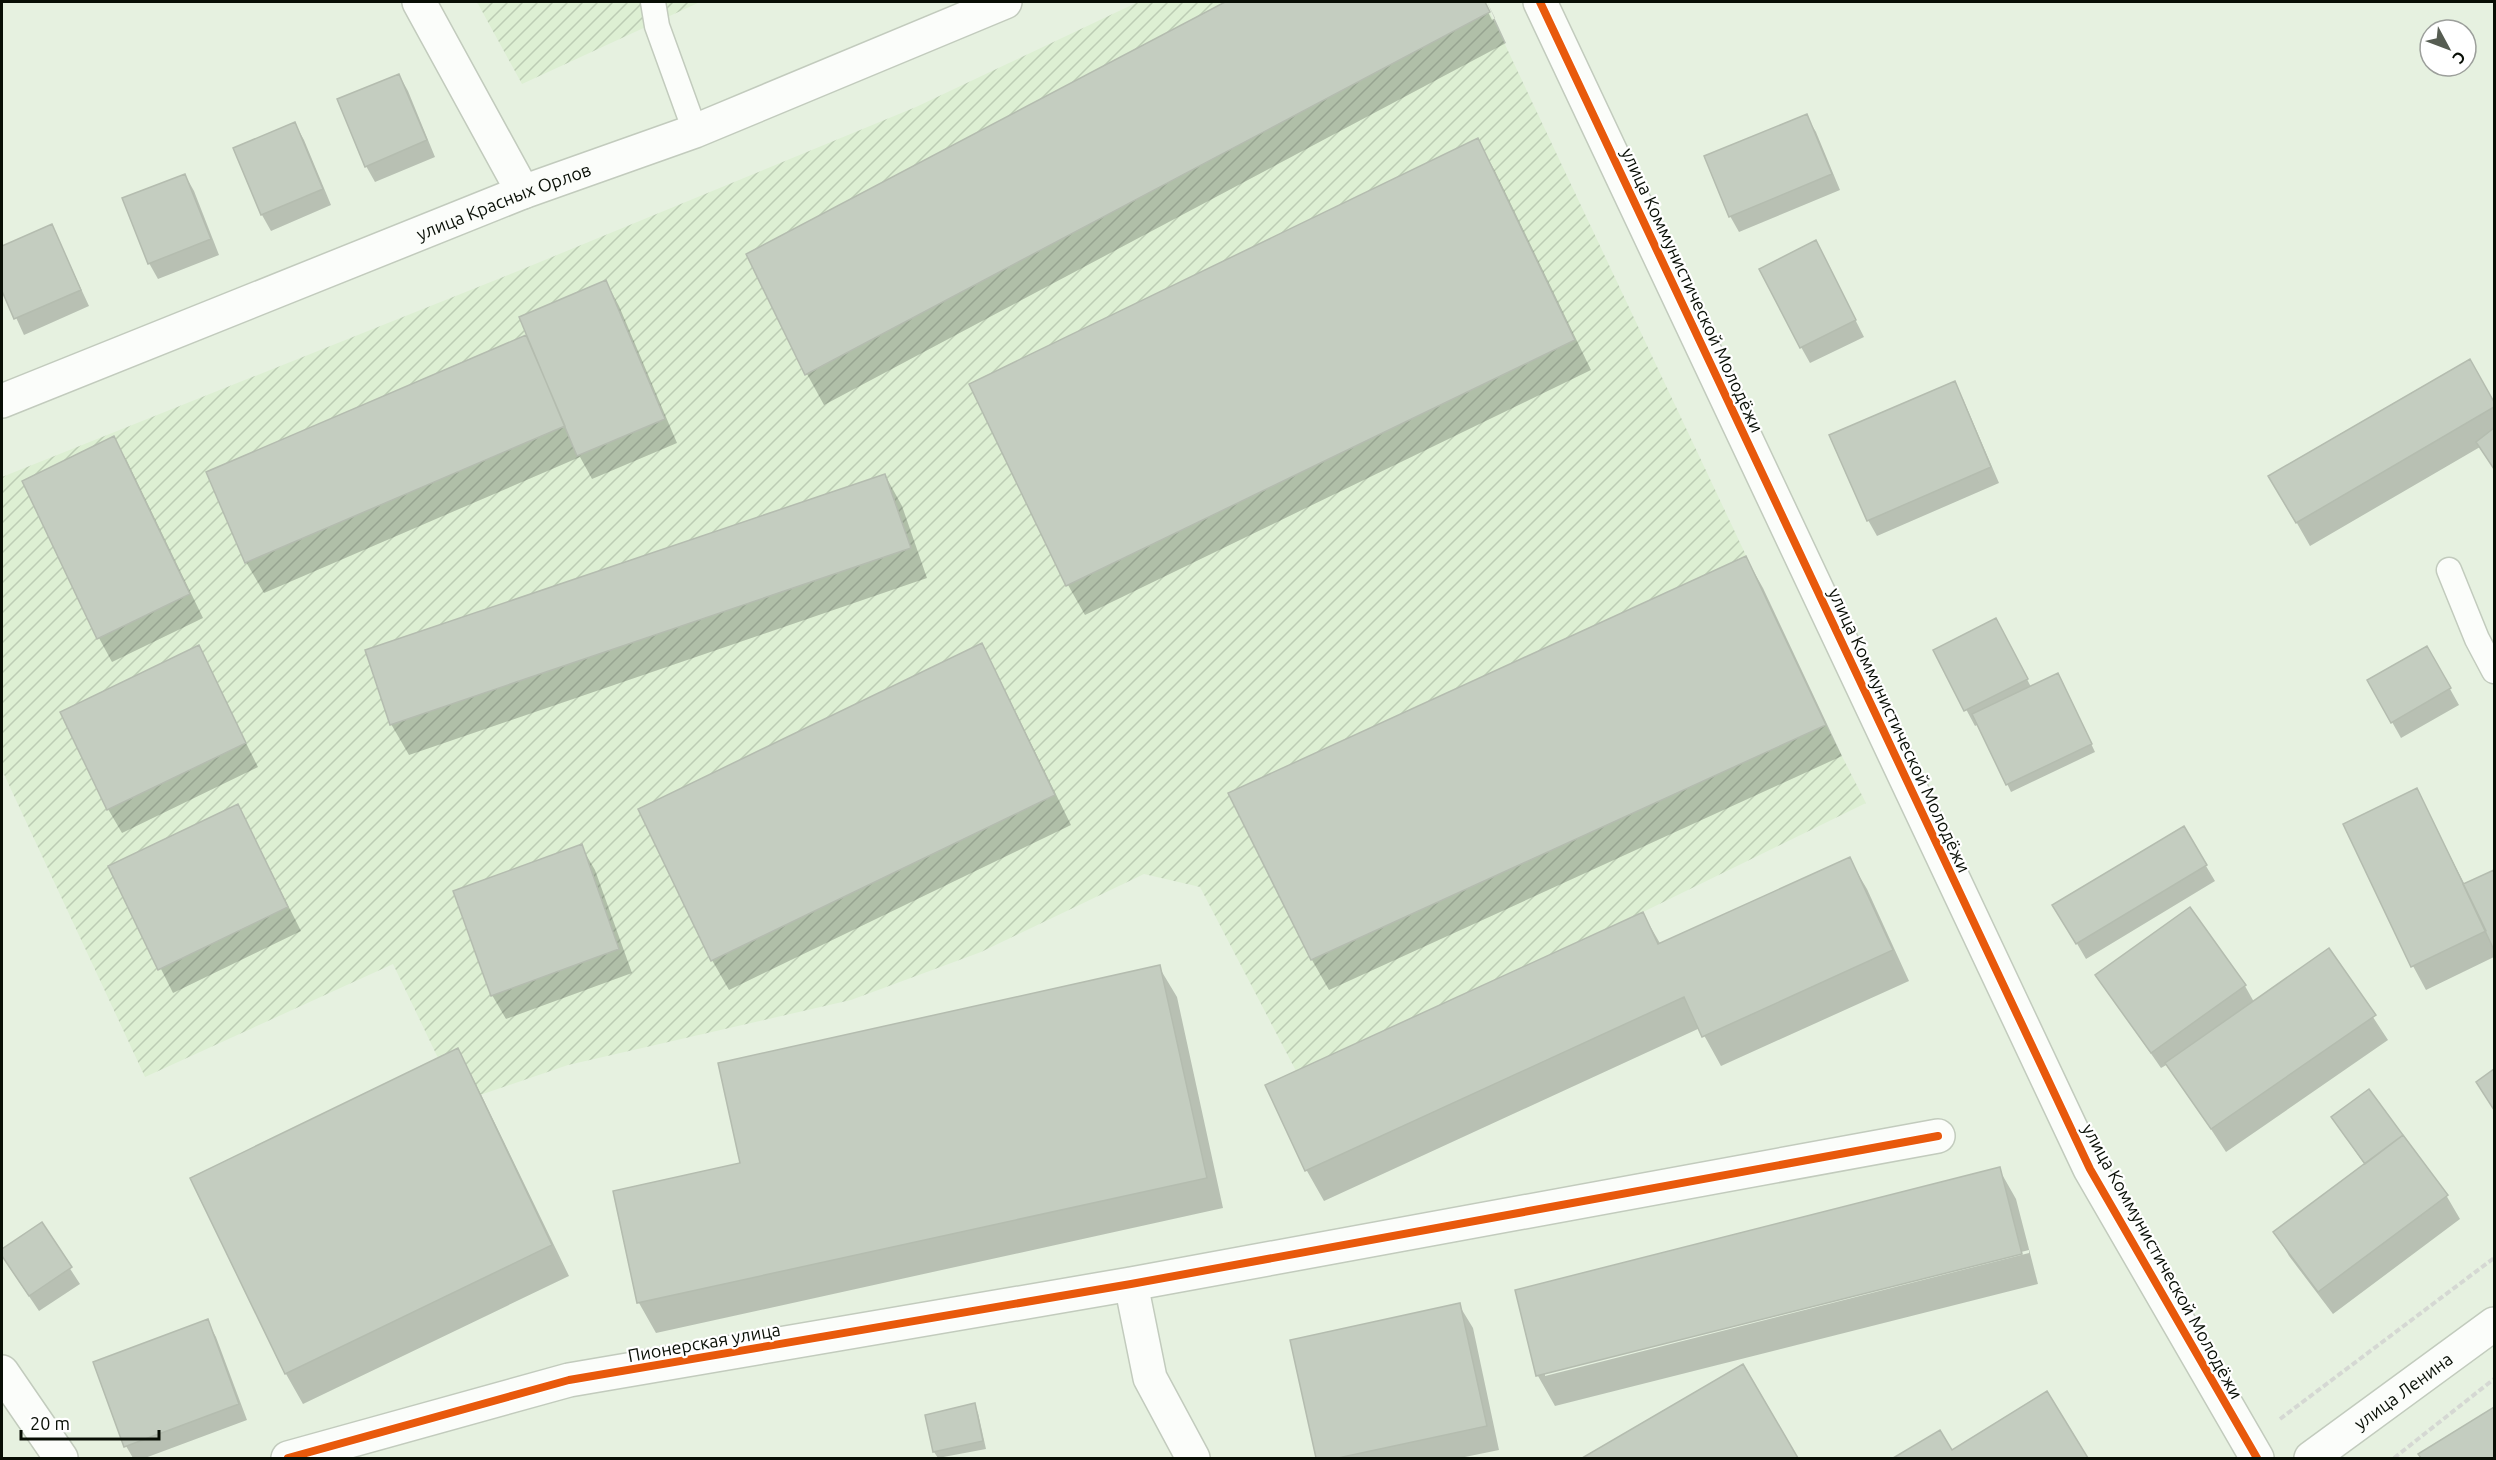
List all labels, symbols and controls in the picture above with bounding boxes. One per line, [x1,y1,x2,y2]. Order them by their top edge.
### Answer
north arrow [2418,18,2478,78]
text: С [2449,48,2469,68]
street label: улица Коммунистической Молодёжи [1618,145,1768,435]
street label: улица Красных Орлов [414,159,593,244]
street label: улица Коммунистической Молодёжи [1825,585,1975,875]
street label: улица Коммунистической Молодёжи [2079,1120,2247,1402]
street label: Пионерская улица [626,1319,782,1365]
street label: улица Ленина [2350,1348,2456,1433]
scale bar [21,1403,159,1441]
text: 20 m [30,1413,70,1433]

